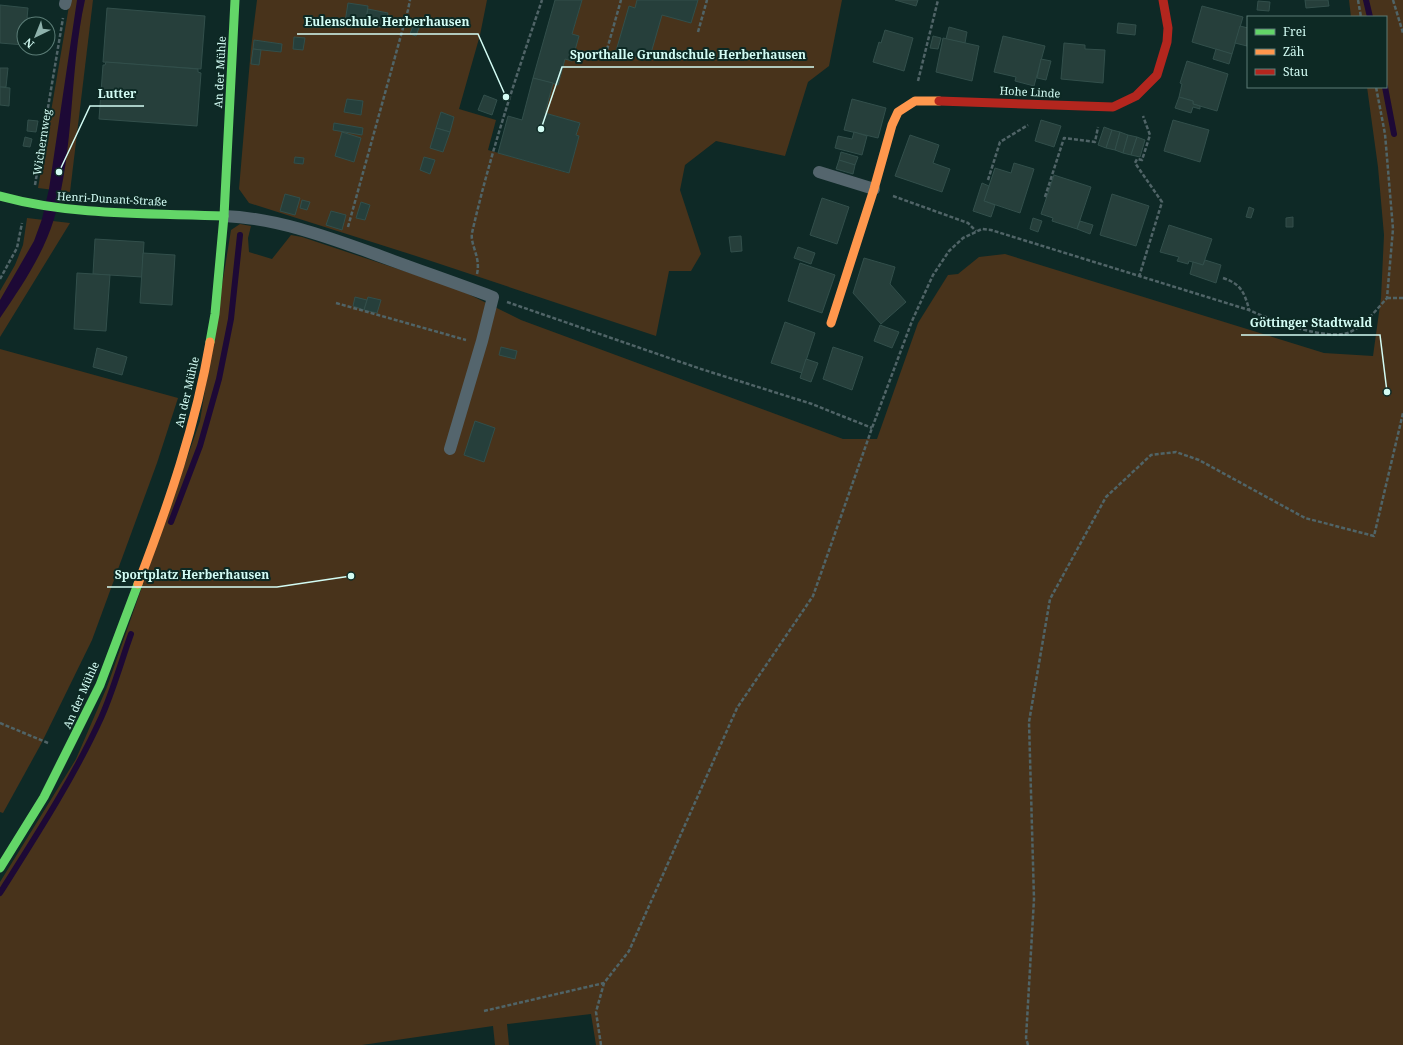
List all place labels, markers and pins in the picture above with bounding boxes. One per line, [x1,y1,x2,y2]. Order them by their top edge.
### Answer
callout: Eulenschule Herberhausen [297,10,478,34]
callout: Sporthalle Grundschule Herberhausen [562,43,814,67]
callout: Lutter [90,82,144,106]
callout: Göttinger Stadtwald [1241,311,1380,335]
callout: Sportplatz Herberhausen [107,563,277,587]

